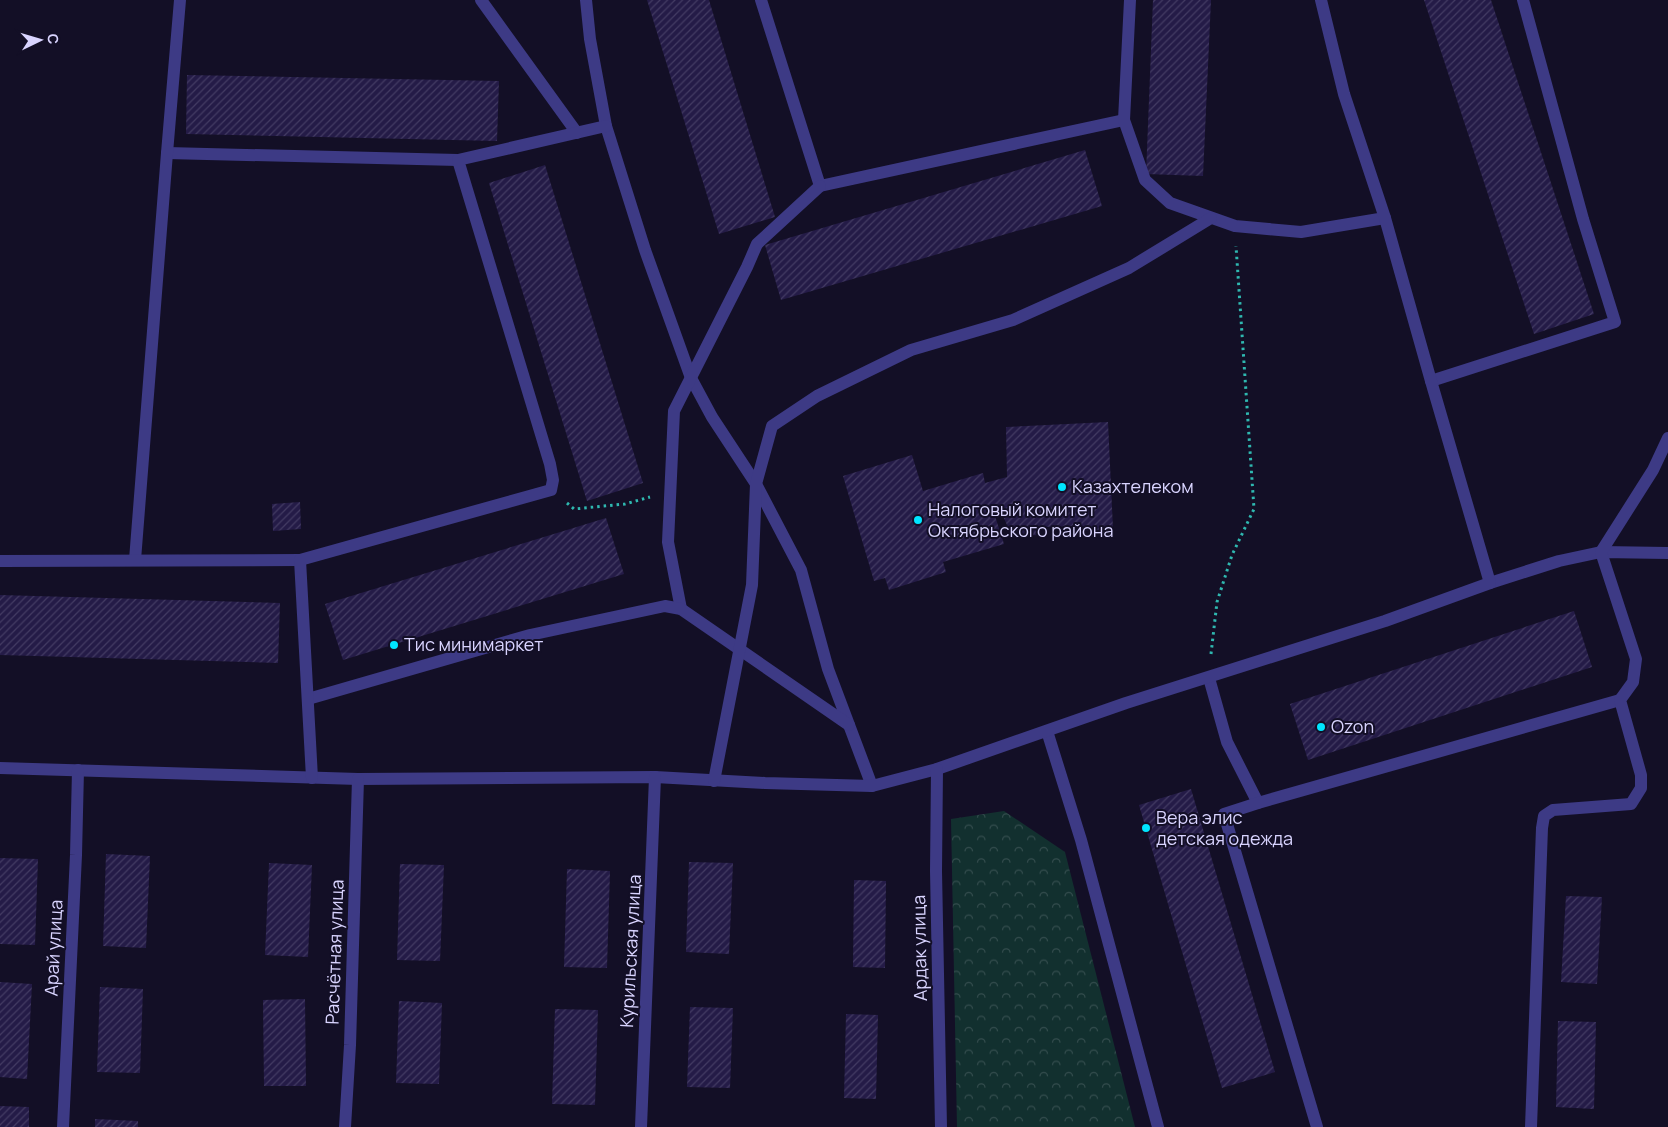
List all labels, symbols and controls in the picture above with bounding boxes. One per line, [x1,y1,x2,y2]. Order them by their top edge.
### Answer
north arrow [15,15,65,65]
text: С [44,33,63,45]
place label: Казахтелеком [1072,474,1194,498]
marker: Казахтелеком [1056,481,1068,493]
place label: Налоговый комитет Октябрьского района [928,497,1113,542]
marker: Налоговый комитет Октябрьского района [912,514,924,526]
place label: Тис минимаркет [404,632,543,656]
marker: Тис минимаркет [388,639,400,651]
place label: Ozon [1331,714,1374,738]
marker: Ozon [1315,721,1327,733]
place label: Вера элис детская одежда [1156,805,1293,850]
marker: Вера элис детская одежда [1140,822,1152,834]
street label: Курильская улица [614,874,646,1028]
street label: Расчётная улица [319,879,349,1025]
street label: Ардак улица [906,895,932,1001]
street label: Арай улица [38,899,68,997]

